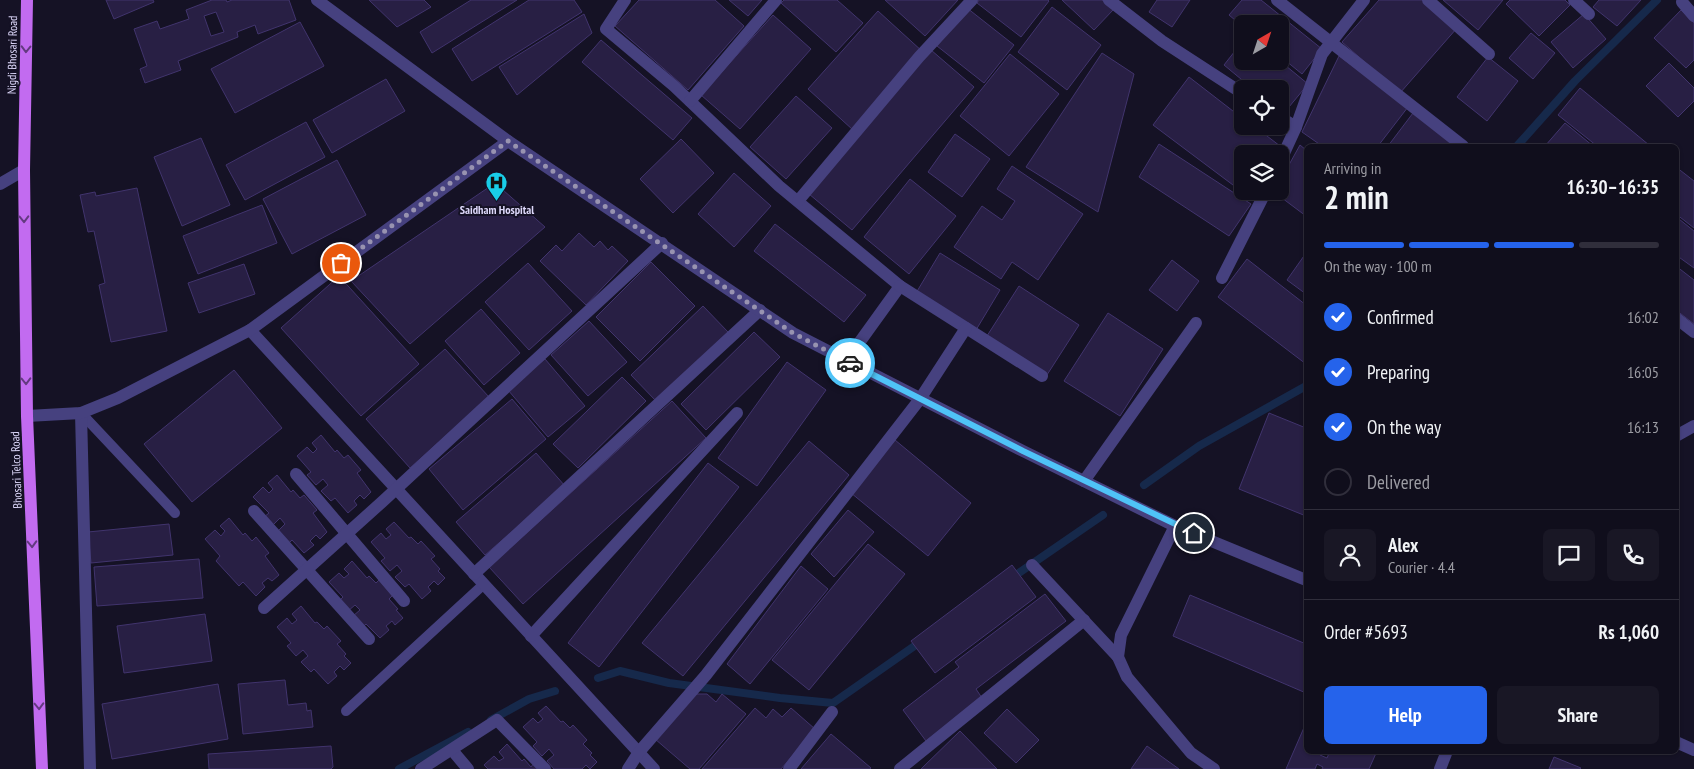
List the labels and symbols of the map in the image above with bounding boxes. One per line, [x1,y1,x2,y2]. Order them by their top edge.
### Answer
north arrow [1234,15,1289,70]
street label: Nigdi Bhosari Road [4,16,20,94]
one-way arrow [21,45,31,53]
hospital icon: Saidham Hospital [485,170,509,201]
place label: Saidham Hospital [460,202,534,217]
one-way arrow [19,216,29,223]
pin [320,242,362,284]
courier [825,338,875,388]
one-way arrow [21,378,32,386]
street label: Bhosari Telco Road [7,431,25,509]
pin [1173,512,1215,554]
one-way arrow [27,540,38,548]
one-way arrow [34,702,45,710]

